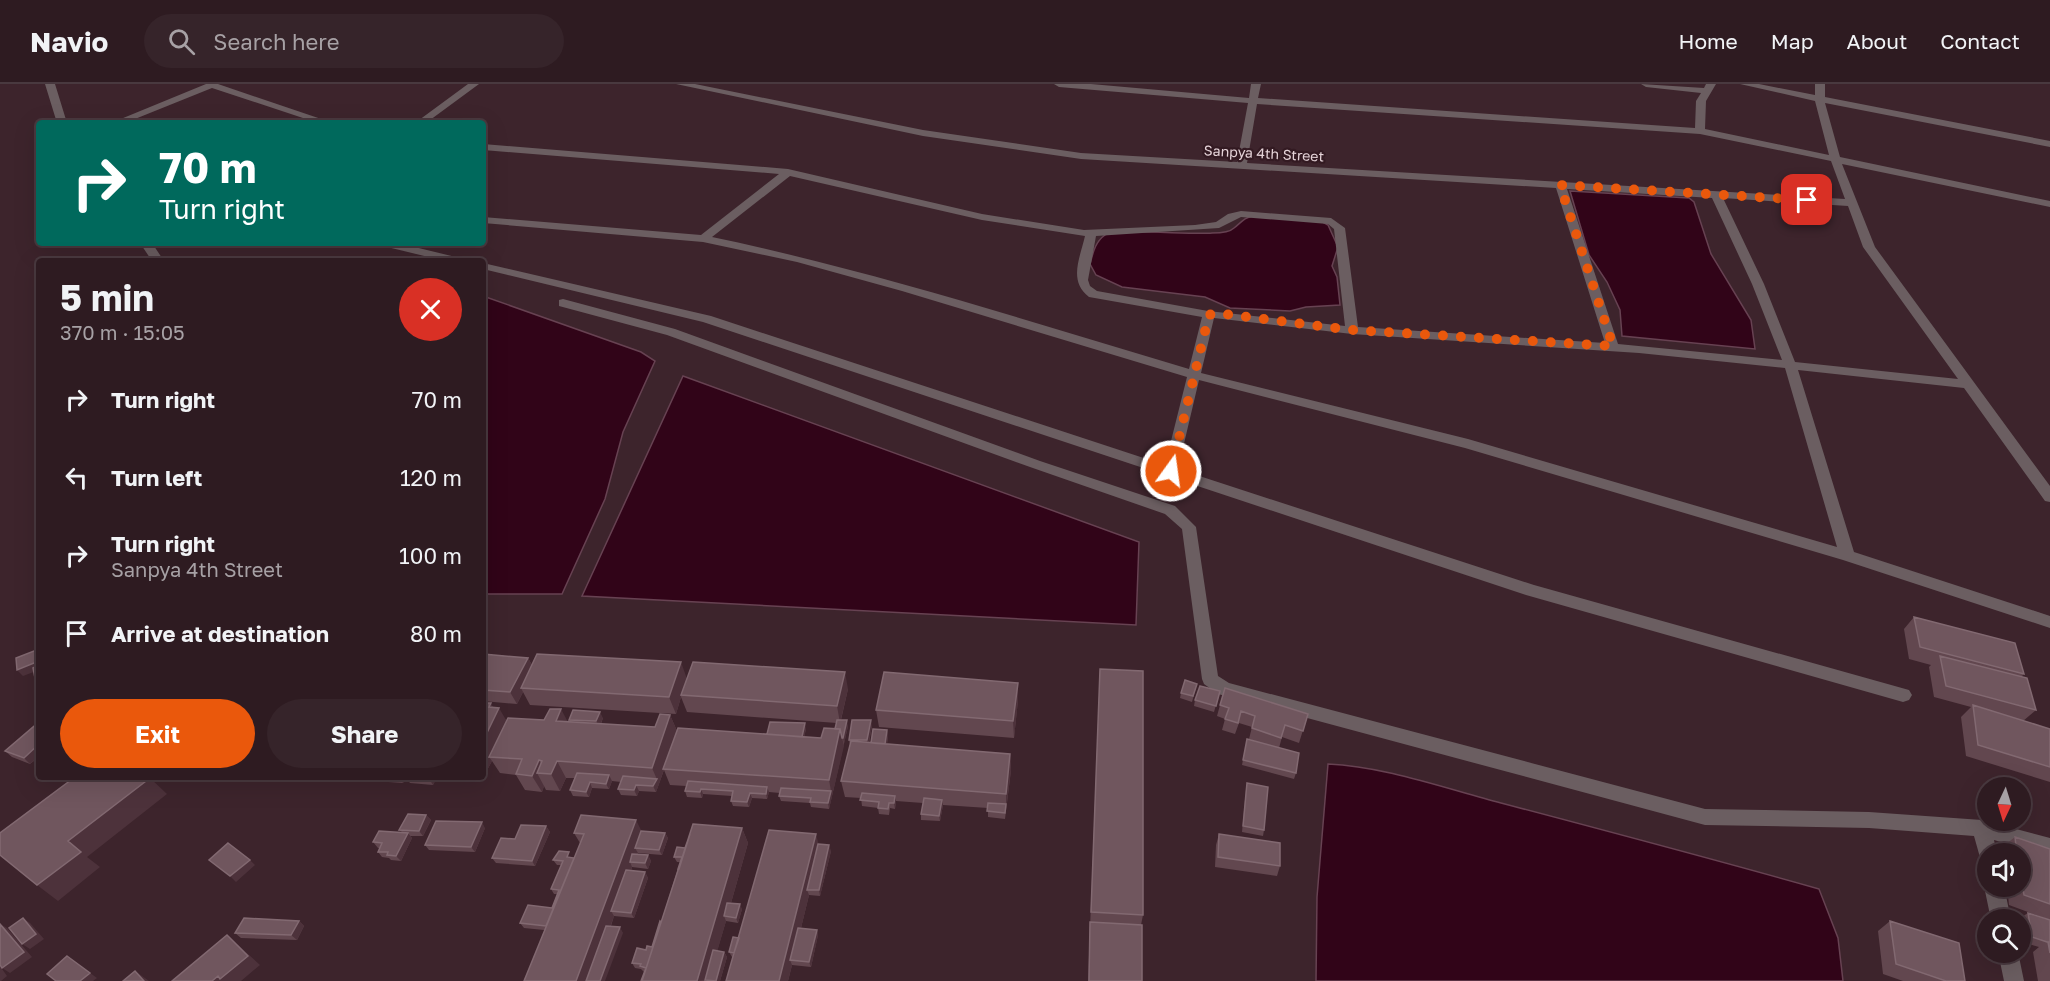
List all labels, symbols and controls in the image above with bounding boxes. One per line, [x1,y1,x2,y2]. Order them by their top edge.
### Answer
search box [144,14,564,68]
text: Navio [30,25,108,58]
icon: search [165,25,198,58]
text: Search here [213,28,339,55]
text: Home [1678,28,1738,54]
text: Map [1771,28,1814,54]
text: About [1847,28,1907,54]
text: Contact [1940,28,2020,54]
street label: Sanpya 4th Street [1203,141,1325,165]
text: 70 m [159,142,256,192]
icon: right [60,144,138,222]
pin [1781,174,1832,225]
icon: arrive [1790,183,1823,216]
text: Turn right [159,193,285,225]
text: 5 min [60,276,154,319]
button: close [399,278,462,341]
text: 370 m · 15:05 [60,320,185,344]
icon: right [60,383,93,416]
text: Turn right [111,386,215,413]
text: 70 m [412,386,462,413]
position arrow [1139,439,1203,503]
icon: left [60,461,93,494]
text: Turn left [111,464,202,491]
text: 120 m [400,464,462,491]
text: Turn right [111,530,215,557]
icon: right [60,539,93,572]
text: 100 m [399,542,462,569]
text: Sanpya 4th Street [111,557,283,581]
icon: arrive [60,617,93,650]
text: Arrive at destination [111,620,329,647]
text: 80 m [410,620,462,647]
button: Exit [60,699,255,768]
button: Share [267,699,462,768]
north arrow [1977,777,2031,831]
map controls [1977,777,2031,963]
button: sound [1977,843,2031,897]
button: search [1977,909,2031,963]

